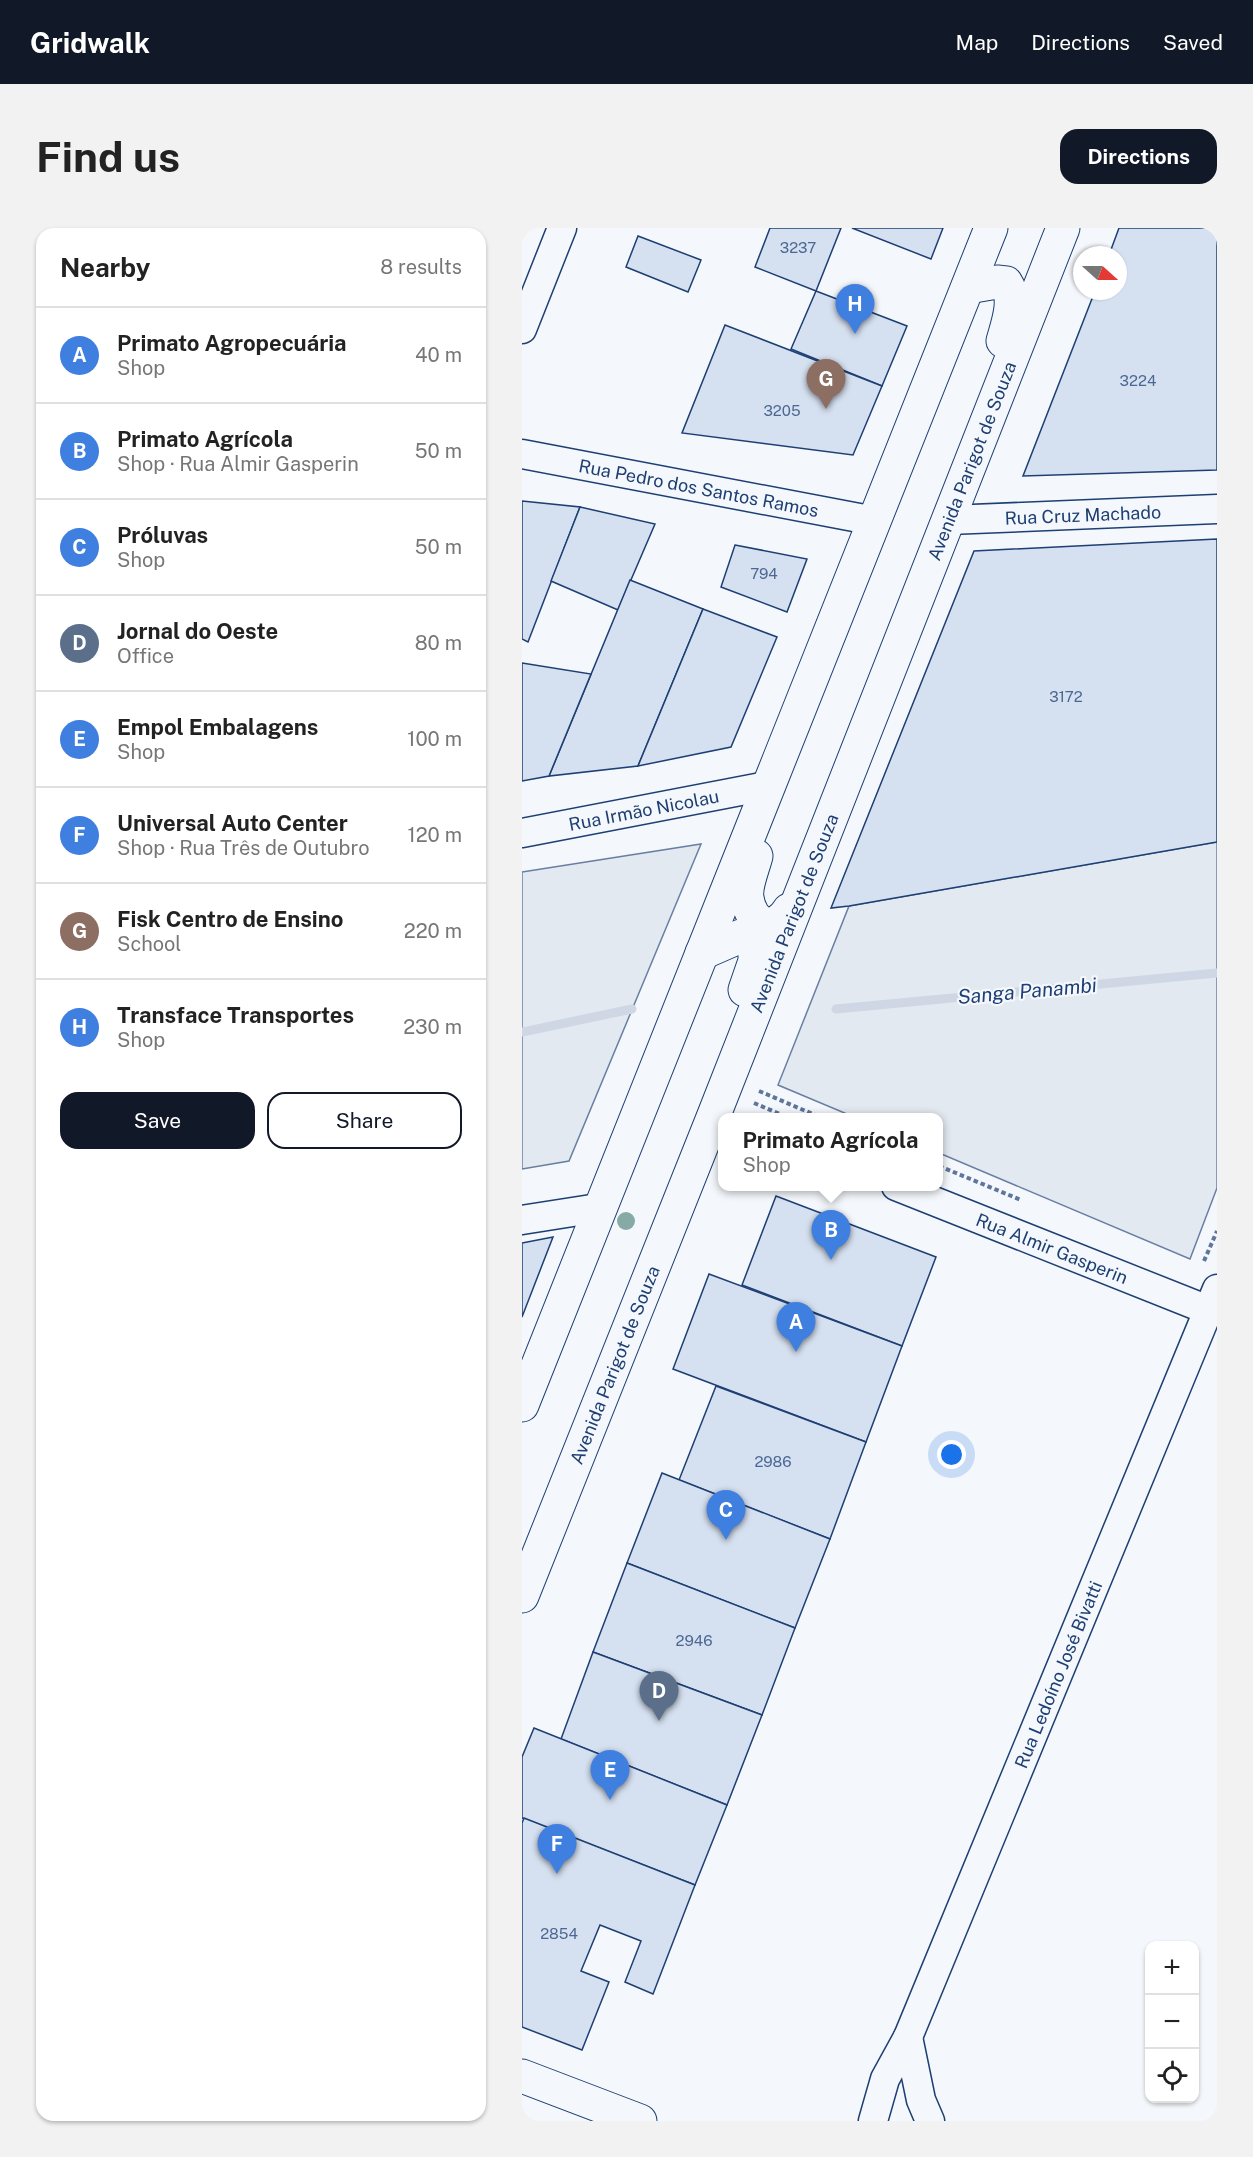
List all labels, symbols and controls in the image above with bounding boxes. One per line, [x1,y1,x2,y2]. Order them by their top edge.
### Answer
text: Gridwalk [30,26,150,59]
text: Map [956,30,998,55]
text: Directions [1031,30,1130,55]
text: Saved [1163,30,1223,55]
button: Directions [1060,129,1217,184]
text: Find us [36,132,180,181]
house number: 3237 [780,239,816,256]
north arrow [1073,246,1127,300]
text: Nearby [60,252,150,283]
text: 8 results [380,255,462,279]
pin: H [836,285,874,334]
text: Primato Agropecuária [117,330,347,356]
text: A [72,343,87,367]
text: 40 m [415,343,462,367]
text: Shop [117,356,165,380]
street label: Avenida Parigot de Souza [923,358,1020,563]
pin: G [806,360,846,409]
house number: 3224 [1120,372,1156,389]
house number: 3205 [763,402,801,419]
text: Primato Agrícola [117,426,293,452]
text: B [73,439,86,463]
text: 50 m [415,439,462,463]
text: Shop · Rua Almir Gasperin [117,452,359,476]
street label: Rua Pedro dos Santos Ramos [577,455,820,521]
street label: Rua Cruz Machado [1004,501,1162,528]
text: Próluvas [117,522,208,548]
text: C [72,535,87,559]
text: 50 m [415,535,462,559]
text: Shop [117,548,165,572]
house number: 794 [750,565,778,582]
text: Jornal do Oeste [117,618,278,644]
text: D [72,631,87,655]
text: 80 m [415,631,462,655]
text: Office [117,644,174,668]
house number: 3172 [1049,688,1083,705]
text: Empol Embalagens [117,714,318,740]
text: E [73,727,86,751]
text: 100 m [407,727,462,751]
text: Shop [117,740,165,764]
street label: Rua Irmão Nicolau [567,785,721,834]
text: Universal Auto Center [117,810,348,836]
street label: Avenida Parigot de Souza [745,811,842,1015]
text: F [73,823,86,847]
text: 120 m [408,823,462,847]
text: Shop · Rua Três de Outubro [117,836,369,860]
text: Fisk Centro de Ensino [117,906,343,932]
text: G [72,919,87,943]
text: 220 m [404,919,462,943]
text: School [117,932,181,956]
water label: Sanga Panambi [956,973,1098,1009]
text: Transface Transportes [117,1002,354,1028]
text: H [72,1015,87,1039]
text: 230 m [403,1015,462,1039]
text: Shop [117,1028,165,1052]
button: Save [60,1092,255,1149]
button: Share [267,1092,462,1149]
popup [718,1113,943,1191]
text: Primato Agrícola [742,1127,919,1153]
text: Shop [742,1153,791,1177]
street label: Rua Almir Gasperin [973,1208,1131,1288]
pin: B [812,1210,850,1260]
street label: Avenida Parigot de Souza [565,1262,663,1467]
pin: A [776,1302,816,1352]
your location [937,1440,966,1469]
house number: 2986 [754,1453,792,1470]
pin: C [706,1490,746,1540]
street label: Rua Ledoíno José Bivatti [1010,1578,1106,1771]
house number: 2946 [675,1632,713,1649]
pin: D [640,1672,678,1721]
pin: E [590,1750,629,1800]
pin: F [537,1824,576,1874]
house number: 2854 [540,1925,578,1942]
map controls [1145,1941,1199,2103]
button: + [1145,1941,1199,1995]
button: − [1145,1995,1199,2049]
button: locate [1145,2049,1199,2103]

